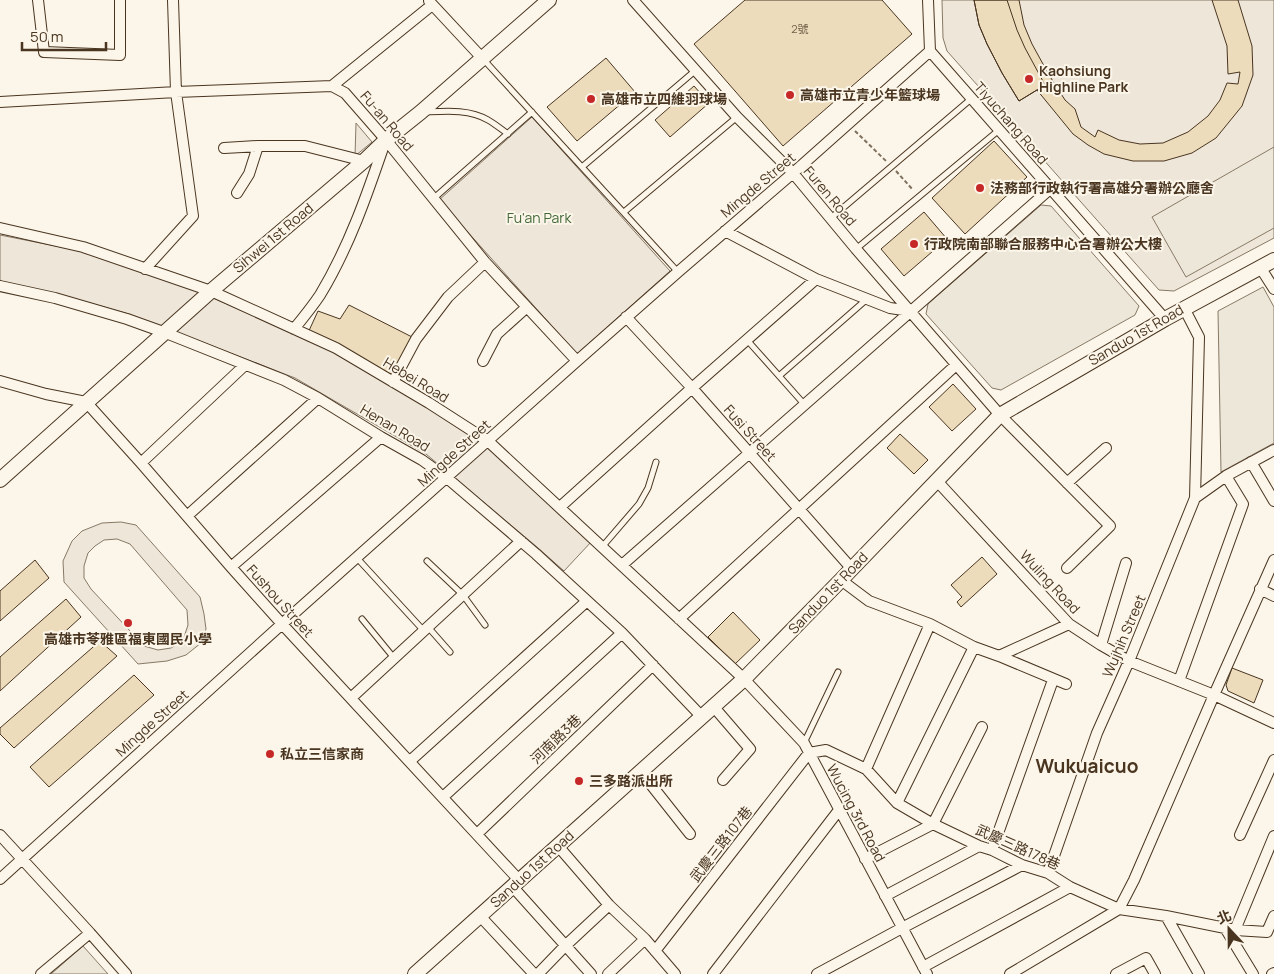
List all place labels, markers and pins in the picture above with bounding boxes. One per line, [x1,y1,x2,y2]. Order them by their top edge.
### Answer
place label: Kaohsiung Highline Park [1039,61,1129,96]
marker: Kaohsiung Highline Park [1023,73,1035,85]
place label: 高雄市立青少年籃球場 [800,85,940,104]
place label: 高雄市立四維羽球場 [601,89,727,108]
marker: 高雄市立青少年籃球場 [784,89,796,101]
marker: 高雄市立四維羽球場 [585,93,597,105]
place label: 法務部行政執行署高雄分署辦公廳舍 [990,178,1214,197]
marker: 法務部行政執行署高雄分署辦公廳舍 [974,182,986,194]
place label: 行政院南部聯合服務中心合署辦公大樓 [924,234,1162,253]
marker: 行政院南部聯合服務中心合署辦公大樓 [908,238,920,250]
marker: 高雄市苓雅區福東國民小學 [122,617,134,629]
place label: 高雄市苓雅區福東國民小學 [44,629,212,648]
place label: 私立三信家商 [280,744,364,763]
marker: 私立三信家商 [264,748,276,760]
place label: 三多路派出所 [589,771,673,790]
marker: 三多路派出所 [573,775,585,787]

